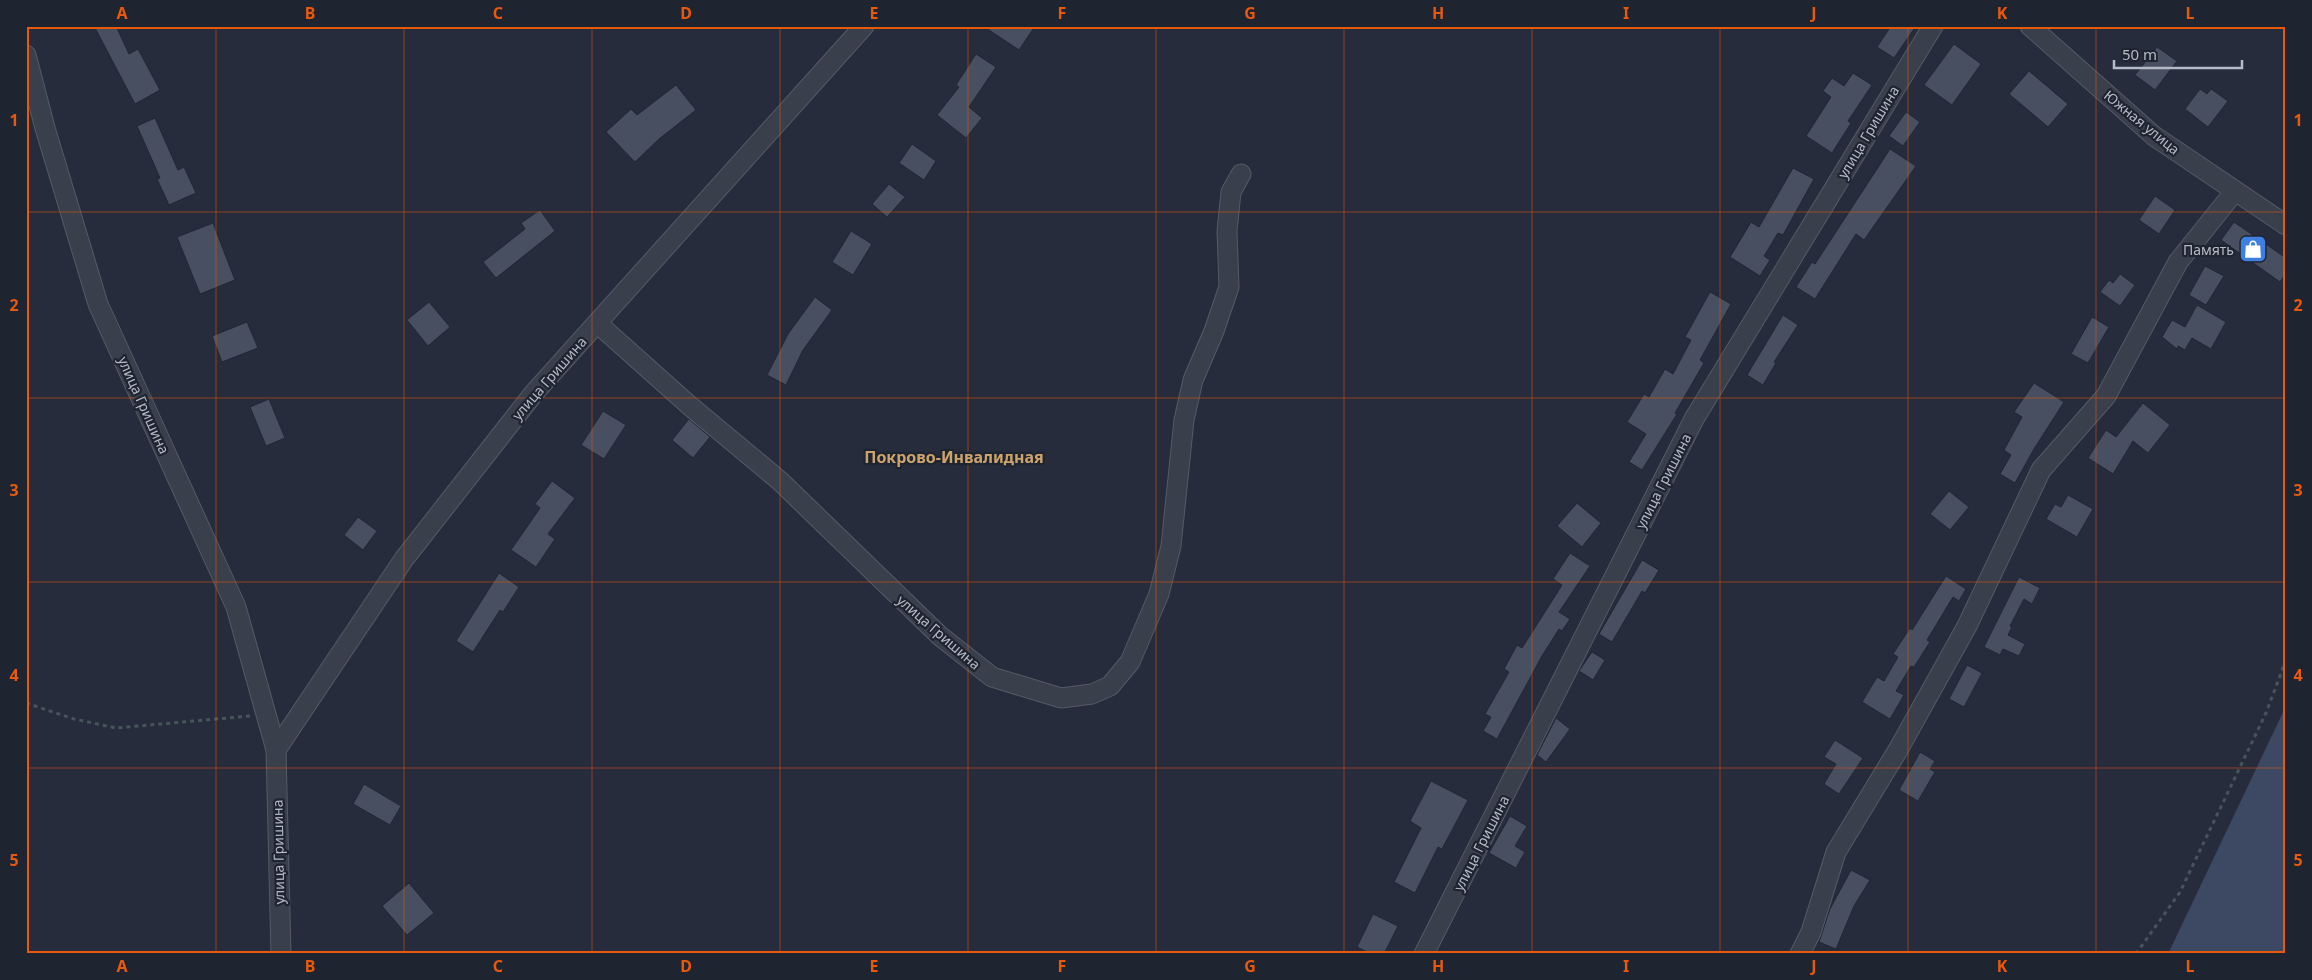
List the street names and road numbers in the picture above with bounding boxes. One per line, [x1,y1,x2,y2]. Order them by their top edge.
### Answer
street label: улица Гришина [1833,82,1903,182]
street label: Южная улица [2100,86,2184,158]
street label: улица Гришина [507,332,591,424]
street label: улица Гришина [114,353,174,457]
street label: улица Гришина [1631,430,1695,532]
street label: улица Гришина [893,590,985,674]
street label: улица Гришина [1449,792,1513,894]
street label: улица Гришина [268,799,288,905]

